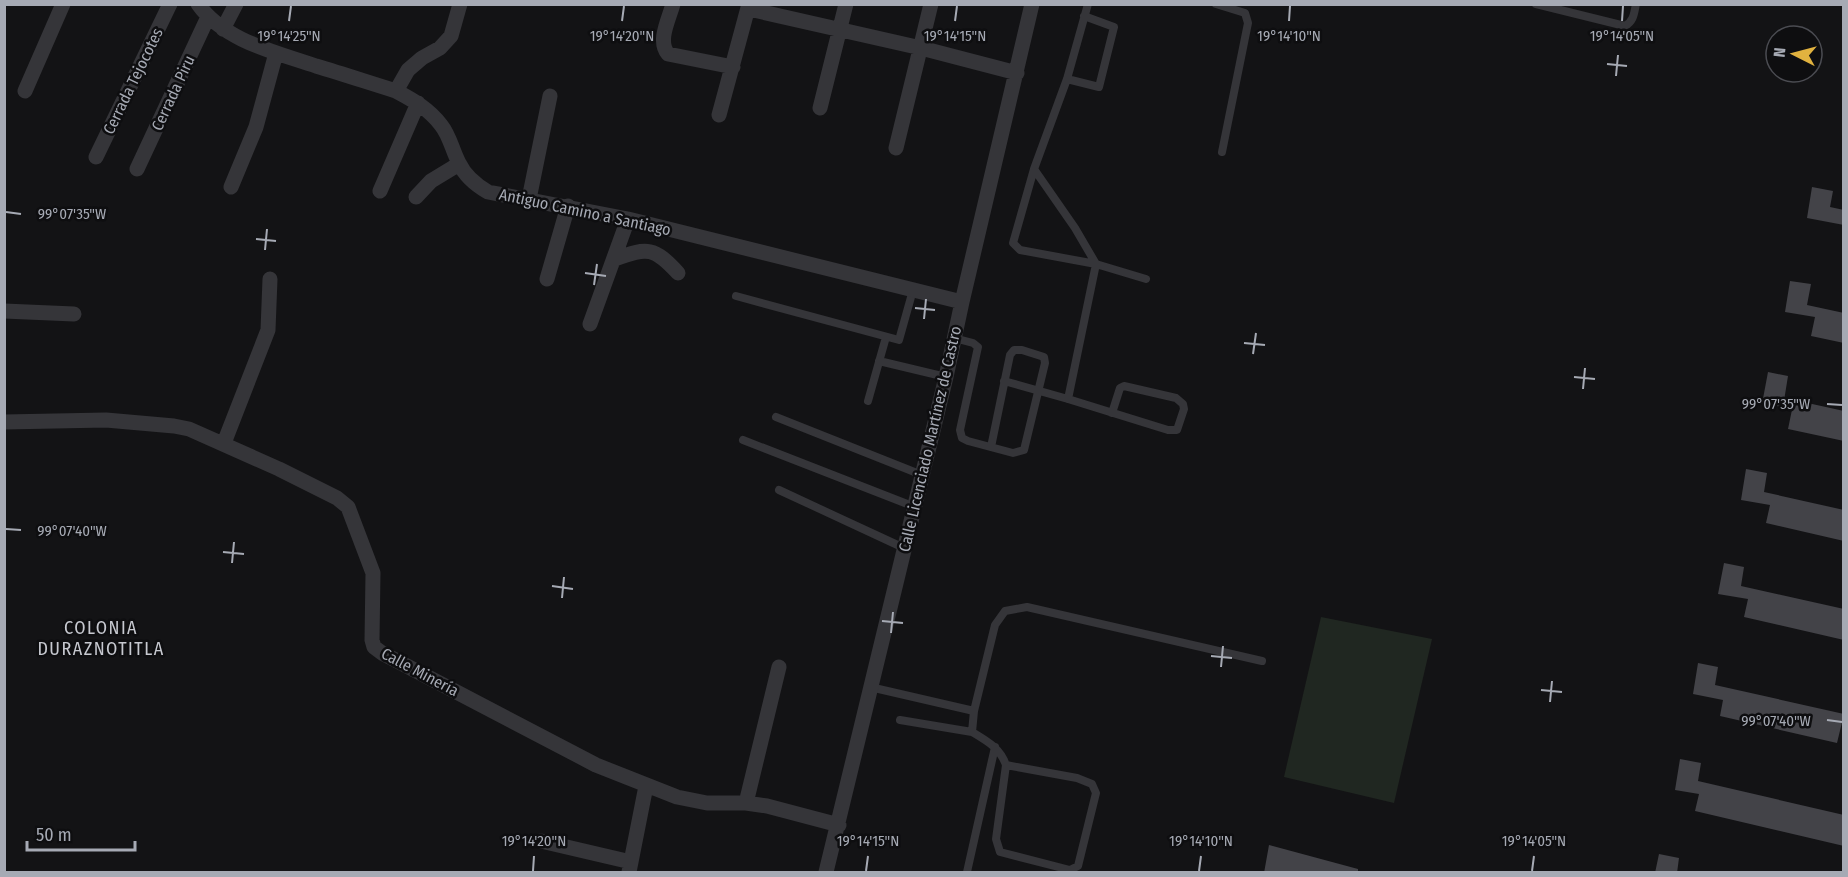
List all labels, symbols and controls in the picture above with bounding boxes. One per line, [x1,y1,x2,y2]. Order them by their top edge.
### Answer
north arrow [1764,24,1824,84]
street label: Cerrada Tejocotes [99,25,167,137]
text: 19°14'25"N [257,27,321,45]
text: 19°14'20"N [590,27,654,45]
text: 19°14'15"N [924,27,986,45]
text: 19°14'10"N [1257,27,1321,45]
text: 19°14'05"N [1590,27,1654,45]
text: N [1770,47,1790,58]
street label: Cerrada Piru [147,52,199,134]
street label: Antiguo Camino a Santiago [497,184,673,240]
text: 99°07'35"W [38,205,106,223]
street label: Calle Licenciado Martínez de Castro [895,324,965,554]
text: 99°07'35"W [1742,395,1810,413]
text: 99°07'40"W [37,522,107,540]
district label: COLONIA DURAZNOTITLA [37,617,165,660]
street label: Calle Minería [378,644,462,700]
text: 99°07'40"W [1741,712,1811,730]
scale bar [27,814,135,852]
text: 50 m [36,824,72,846]
text: 19°14'20"N [502,832,566,850]
text: 19°14'15"N [837,832,899,850]
text: 19°14'10"N [1169,832,1233,850]
text: 19°14'05"N [1502,832,1566,850]

